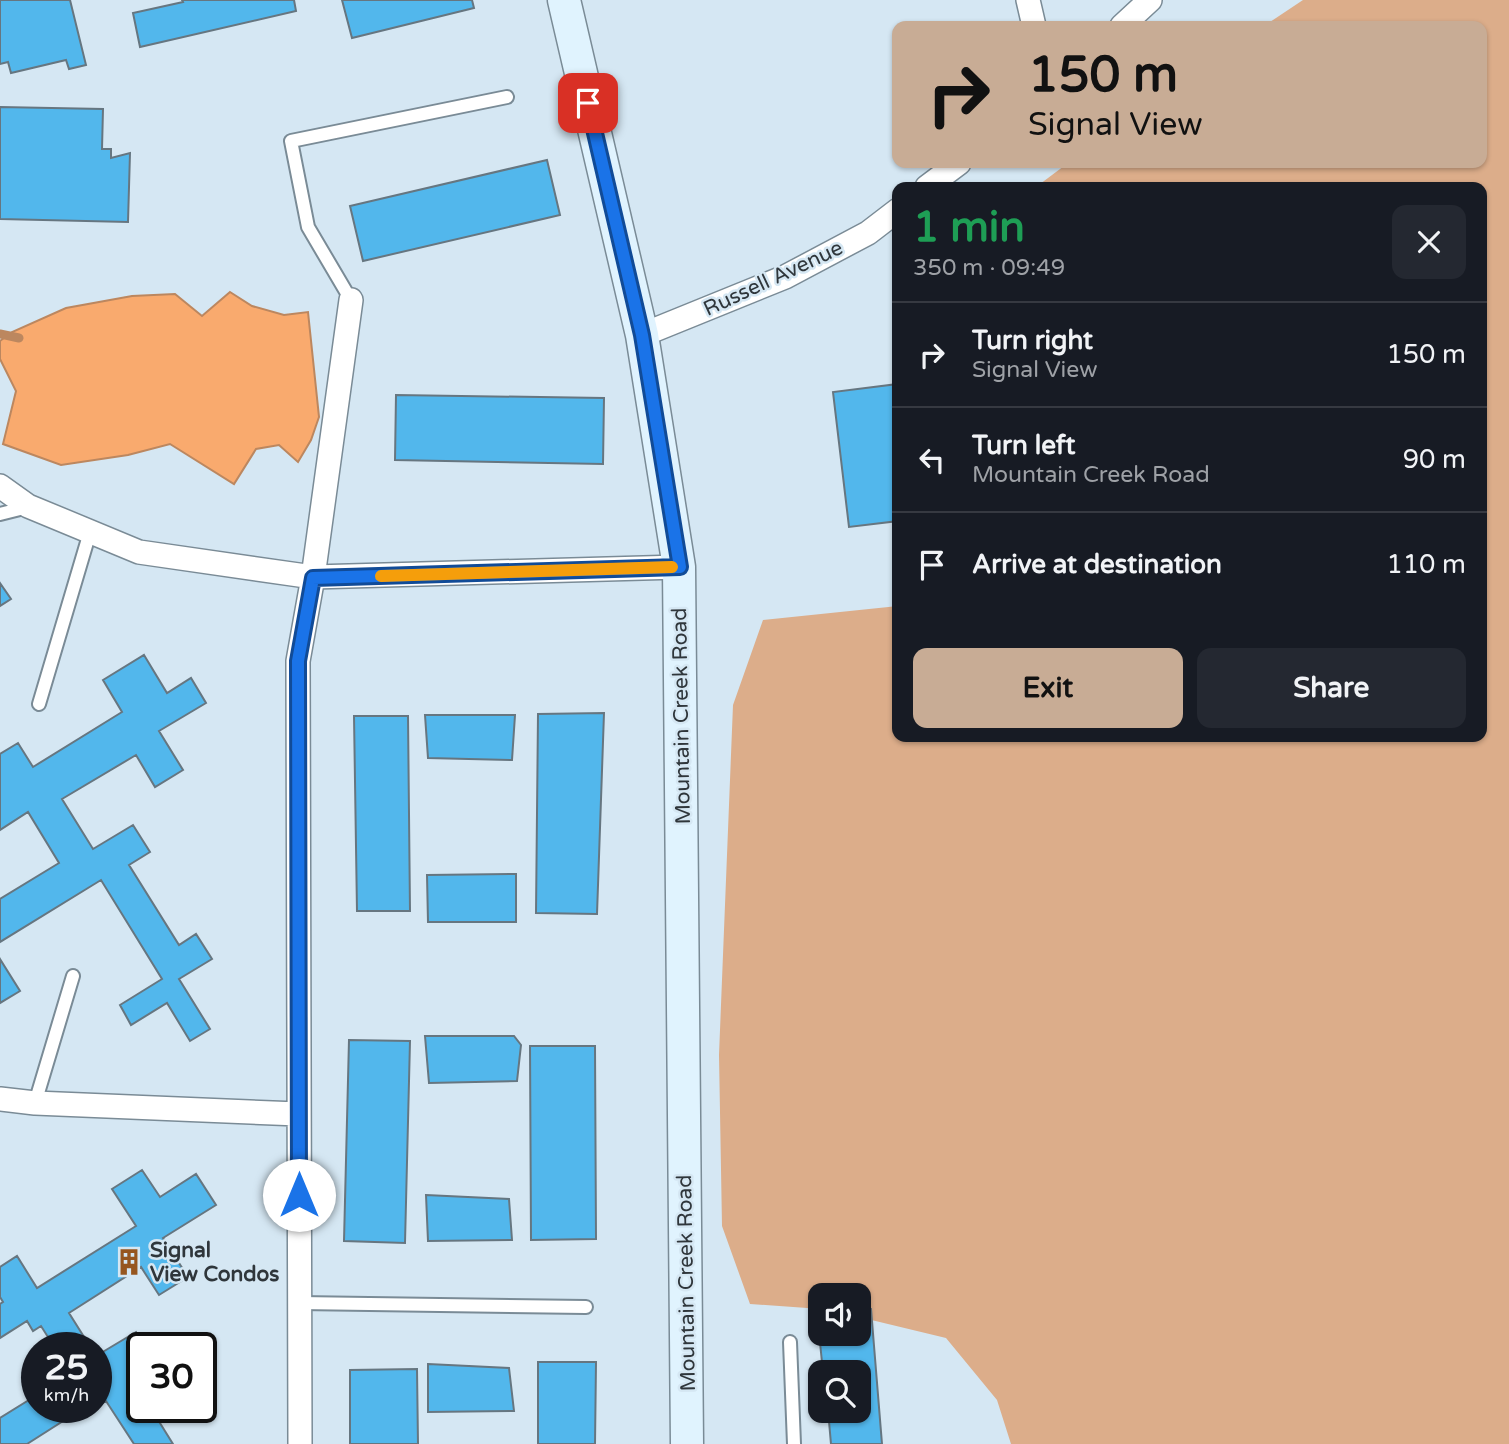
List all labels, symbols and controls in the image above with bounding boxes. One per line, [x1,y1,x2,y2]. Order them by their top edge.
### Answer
text: 150 m [1028,46,1178,105]
icon: right [913,49,1004,140]
pin [558,73,618,133]
icon: arrive [569,84,607,122]
text: Signal View [1028,106,1203,144]
text: 1 min [913,202,1025,253]
button: close [1392,205,1466,279]
street label: Russell Avenue [700,235,847,322]
text: 350 m · 09:49 [913,254,1065,282]
text: Turn right [972,325,1093,356]
icon: right [913,336,951,374]
text: 150 m [1386,339,1466,370]
text: Signal View [972,356,1097,384]
text: Turn left [972,430,1075,461]
icon: left [913,441,951,479]
text: 90 m [1403,444,1466,475]
text: Mountain Creek Road [972,461,1210,489]
icon: arrive [913,546,951,584]
text: Arrive at destination [972,549,1222,580]
text: 110 m [1386,549,1466,580]
street label: Mountain Creek Road [667,607,696,825]
button: Exit [913,648,1183,728]
button: Share [1197,648,1466,728]
position arrow [262,1158,336,1232]
street label: Mountain Creek Road [672,1174,701,1392]
place label: Signal View Condos [150,1238,279,1287]
building icon: Signal View Condos [114,1247,144,1277]
map controls [808,1283,871,1423]
button: sound [808,1283,871,1346]
speed limit sign: 30 [126,1332,217,1423]
text: 25 [45,1347,88,1389]
button: search [808,1360,871,1423]
text: km/h [44,1384,89,1406]

